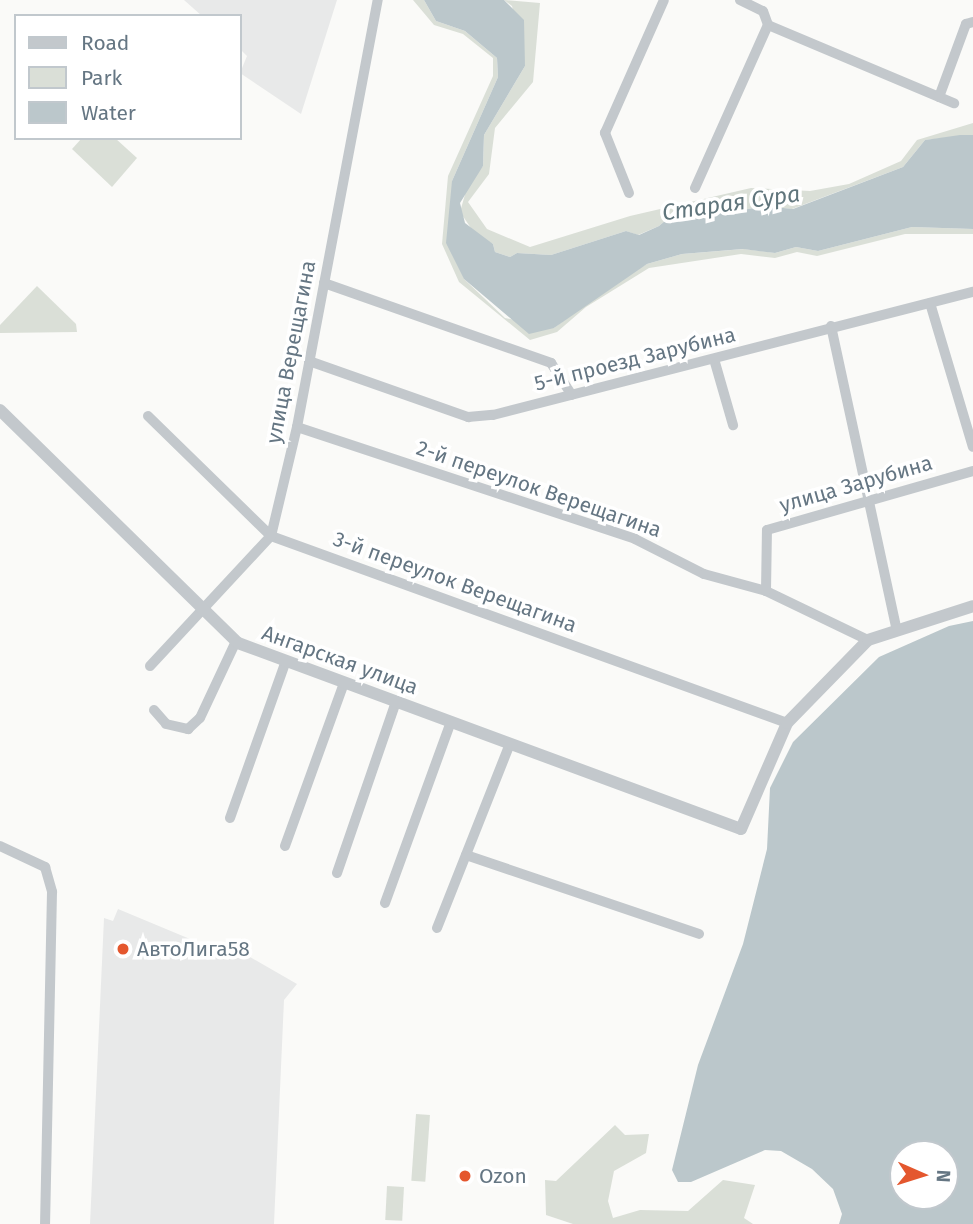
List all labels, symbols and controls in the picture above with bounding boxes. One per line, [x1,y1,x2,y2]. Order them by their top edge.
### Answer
legend [14,14,242,140]
text: Road [81,30,129,56]
text: Park [81,65,122,91]
text: Water [81,100,136,126]
water label: Старая Сура [660,180,802,226]
street label: улица Верещагина [261,258,321,446]
street label: 5-й проезд Зарубина [532,322,738,396]
street label: 2-й переулок Верещагина [413,435,665,543]
street label: улица Зарубина [777,450,935,518]
street label: 3-й переулок Верещагина [330,526,580,638]
street label: Ангарская улица [259,620,421,700]
place label: АвтоЛига58 [137,936,250,962]
marker: АвтоЛига58 [115,941,131,957]
north arrow [889,1140,959,1210]
place label: Ozon [479,1163,527,1189]
marker: Ozon [457,1168,473,1184]
text: N [932,1169,955,1183]

